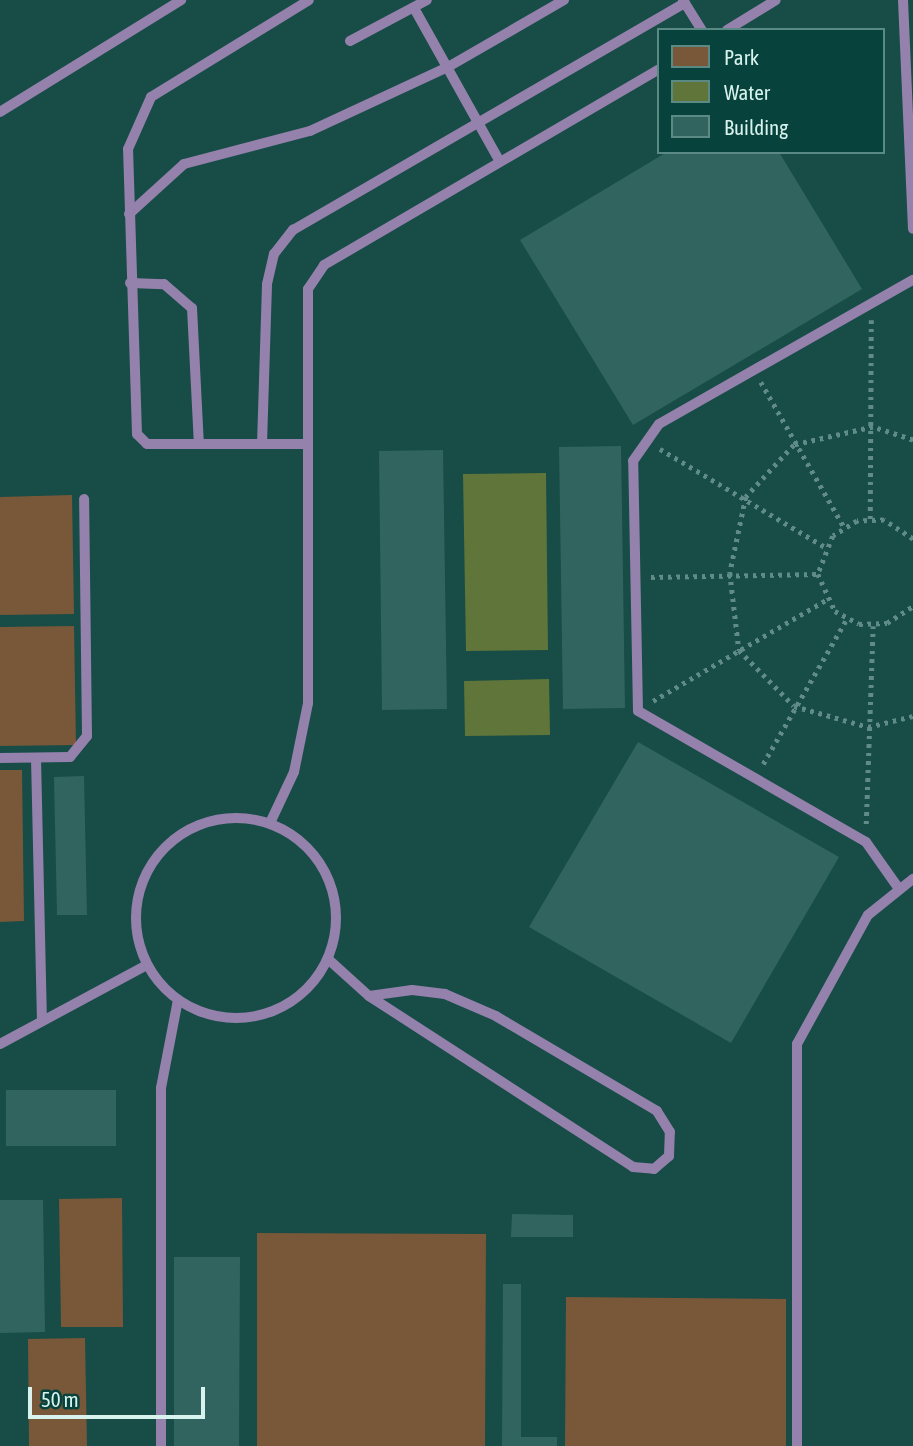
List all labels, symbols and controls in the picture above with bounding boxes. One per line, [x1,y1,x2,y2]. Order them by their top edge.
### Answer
legend [657,28,885,154]
text: Park [724,45,759,69]
text: Water [724,80,770,104]
text: Building [724,115,788,139]
scale bar [32,1372,208,1416]
text: 50 m [41,1387,79,1411]

